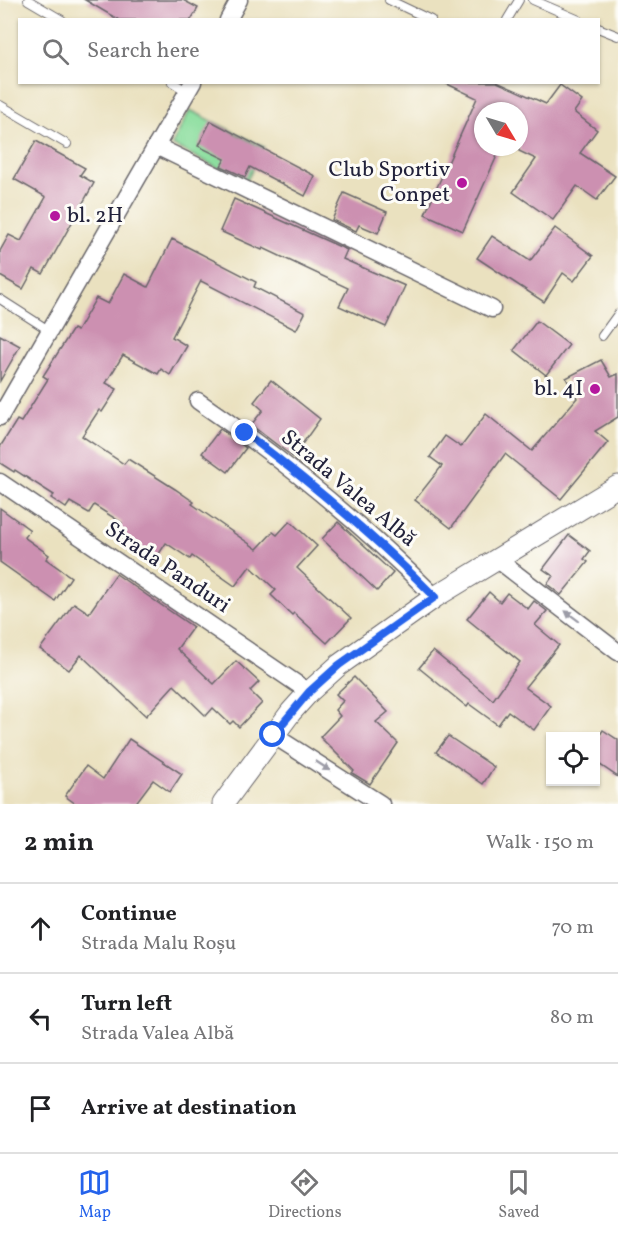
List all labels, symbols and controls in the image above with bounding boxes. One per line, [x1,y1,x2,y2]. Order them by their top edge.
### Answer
search box [18,18,600,84]
icon: search [39,35,72,68]
text: Search here [87,36,200,67]
north arrow [474,102,528,156]
place label: Club Sportiv Conpet [329,155,450,211]
marker: Club Sportiv Conpet [455,176,469,190]
place label: bl. 2H [67,201,123,232]
marker: bl. 2H [48,209,62,223]
place label: bl. 4I [534,374,583,405]
marker: bl. 4I [588,382,602,396]
route end [231,419,257,445]
street label: Strada Valea Albă [273,423,423,555]
street label: Strada Panduri [98,515,236,621]
one-way arrow [564,611,579,623]
route start [259,721,285,747]
map controls [546,732,600,786]
button: locate [546,732,600,786]
one-way arrow [314,761,331,772]
text: 2 min [24,825,94,861]
text: Walk · 150 m [486,829,594,857]
text: Continue [81,899,177,930]
icon: ahead [24,912,57,945]
text: 70 m [551,914,594,942]
text: Strada Malu Roșu [81,930,236,958]
text: Turn left [81,989,172,1020]
icon: left [24,1002,57,1035]
text: 80 m [550,1004,594,1032]
text: Strada Valea Albă [81,1020,234,1048]
icon: arrive [24,1092,57,1125]
text: Arrive at destination [81,1093,297,1124]
tab: Map [78,1166,111,1224]
tab: Directions [268,1166,342,1224]
tab: Saved [498,1166,540,1224]

